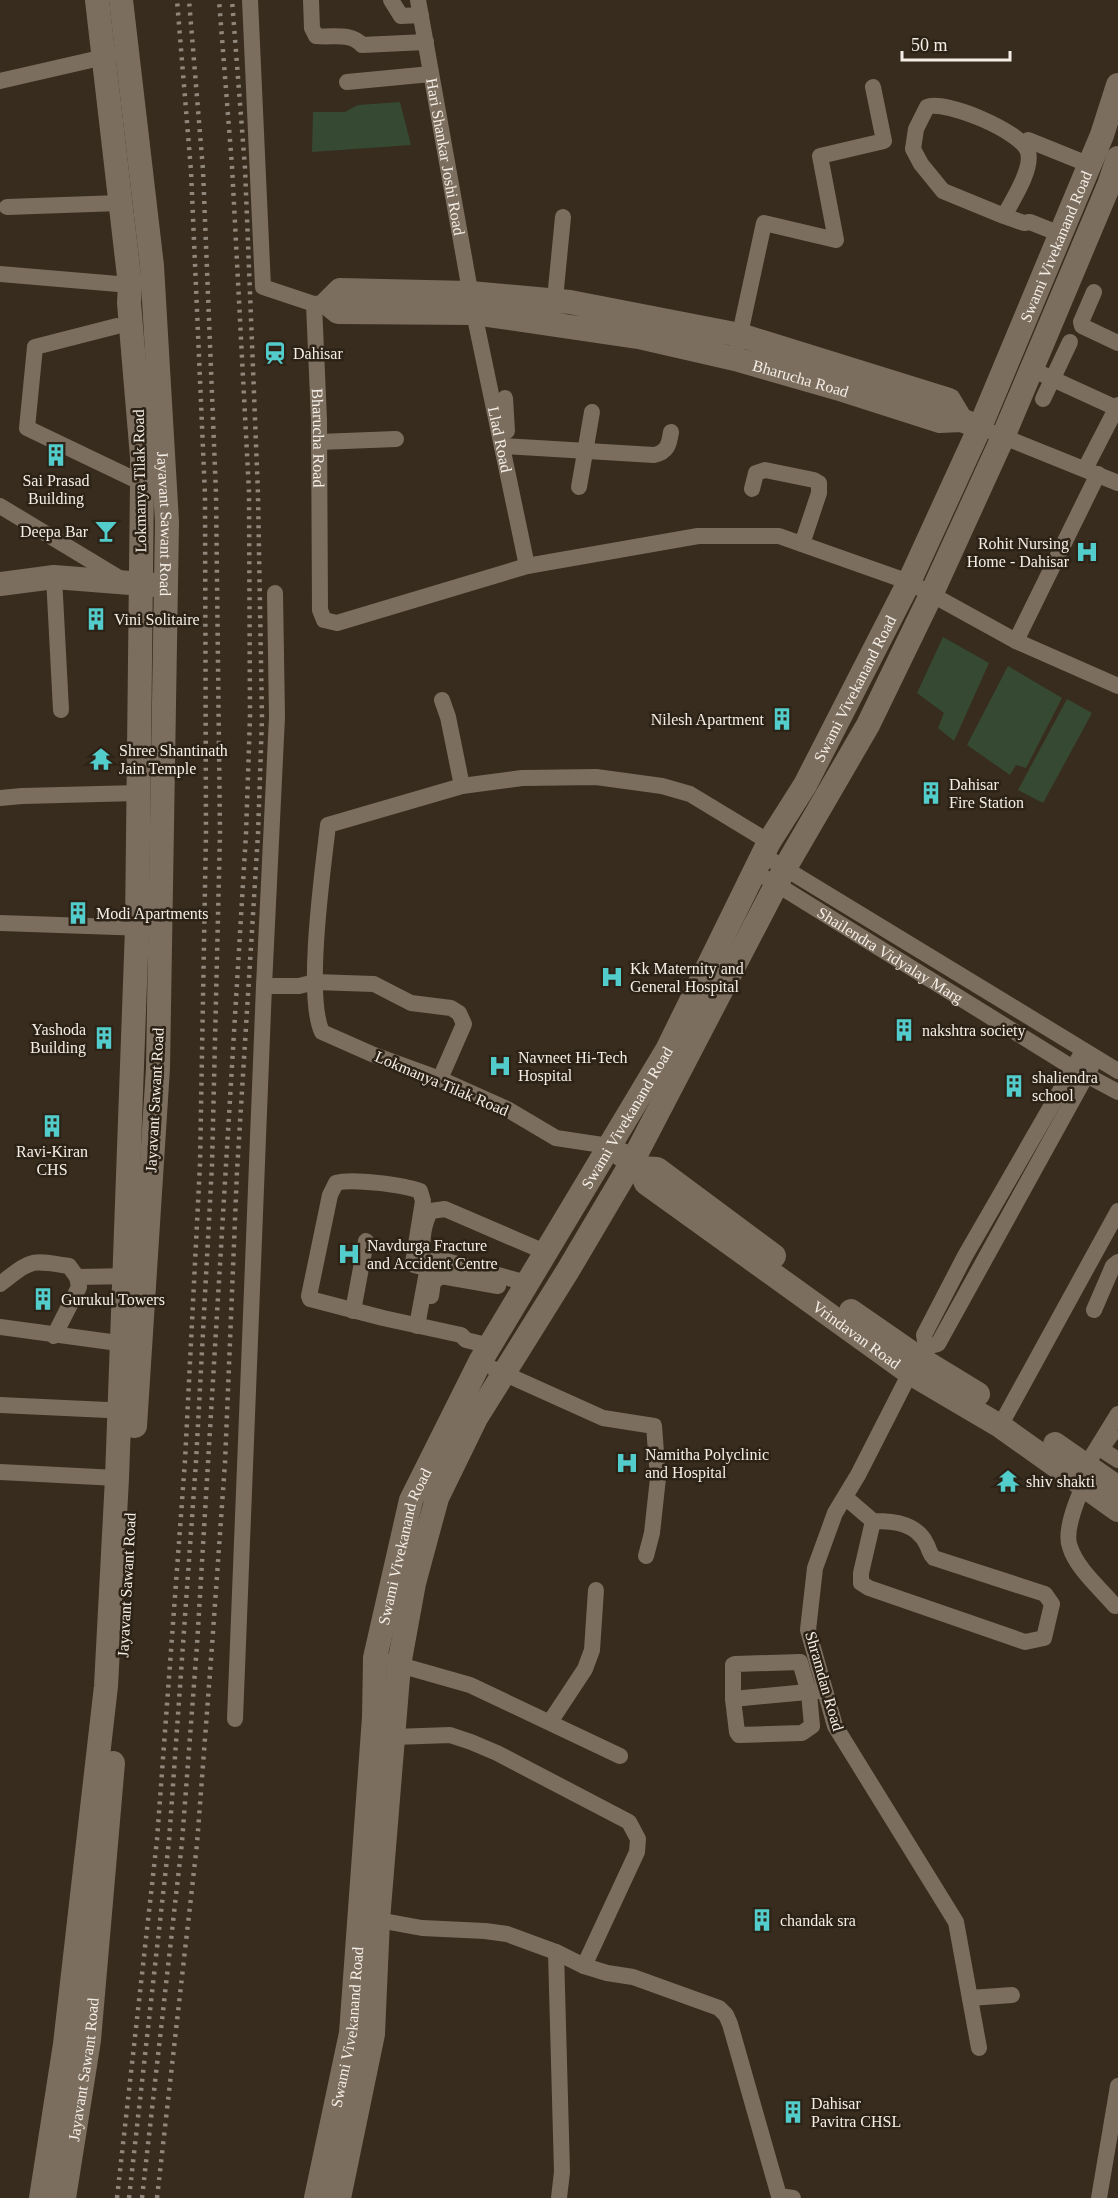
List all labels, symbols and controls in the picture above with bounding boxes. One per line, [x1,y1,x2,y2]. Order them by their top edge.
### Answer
scale bar [902,24,1010,62]
text: 50 m [911,35,948,55]
street label: Hari Shankar Joshi Road [423,77,468,237]
street label: Swami Vivekanand Road [1017,168,1095,325]
station icon: Dahisar [262,340,288,366]
place label: Dahisar [293,345,343,362]
street label: Bharucha Road [751,356,851,400]
street label: Bharucha Road [309,388,327,487]
street label: Llad Road [485,405,515,474]
street label: Lokmanya Tilak Road [130,409,150,553]
building icon: Sai Prasad Building [43,442,69,468]
street label: Jayavant Sawant Road [154,451,175,596]
place label: Sai Prasad Building [22,472,90,508]
bar icon: Deepa Bar [93,518,119,544]
place label: Deepa Bar [20,523,89,541]
place label: Rohit Nursing Home - Dahisar [967,535,1070,570]
hospital icon: Rohit Nursing Home - Dahisar [1074,539,1100,565]
building icon: Vini Solitaire [83,606,109,632]
place label: Vini Solitaire [114,611,200,628]
street label: Swami Vivekanand Road [810,613,899,765]
building icon: Nilesh Apartment [769,706,795,732]
place label: Nilesh Apartment [651,711,765,729]
place label: Shree Shantinath Jain Temple [119,742,228,778]
temple icon: Shree Shantinath Jain Temple [88,746,114,772]
place label: Dahisar Fire Station [949,776,1024,811]
building icon: Dahisar Fire Station [918,780,944,806]
building icon: Modi Apartments [65,900,91,926]
street label: Shailendra Vidyalay Marg [814,904,966,1008]
place label: Modi Apartments [96,905,208,923]
place label: Kk Maternity and General Hospital [630,960,744,996]
hospital icon: Kk Maternity and General Hospital [599,964,625,990]
building icon: nakshtra society [891,1017,917,1043]
place label: Yashoda Building [30,1021,86,1057]
place label: nakshtra society [922,1022,1026,1040]
building icon: Yashoda Building [91,1025,117,1051]
street label: Jayavant Sawant Road [142,1027,168,1173]
street label: Swami Vivekanand Road [578,1044,676,1192]
street label: Lokmanya Tilak Road [372,1048,511,1120]
place label: Navneet Hi-Tech Hospital [518,1049,628,1085]
hospital icon: Navneet Hi-Tech Hospital [487,1053,513,1079]
place label: shaliendra school [1032,1069,1098,1104]
building icon: shaliendra school [1001,1073,1027,1099]
building icon: Ravi-Kiran CHS [39,1113,65,1139]
place label: Ravi-Kiran CHS [16,1143,88,1178]
place label: Navdurga Fracture and Accident Centre [367,1237,498,1272]
hospital icon: Navdurga Fracture and Accident Centre [336,1241,362,1267]
building icon: Gurukul Towers [30,1286,56,1312]
place label: Gurukul Towers [61,1291,165,1308]
street label: Vrindavan Road [809,1298,904,1372]
place label: Namitha Polyclinic and Hospital [645,1446,769,1482]
hospital icon: Namitha Polyclinic and Hospital [614,1450,640,1476]
street label: Swami Vivekanand Road [375,1465,435,1627]
temple icon: shiv shakti [995,1468,1021,1494]
place label: shiv shakti [1026,1473,1095,1490]
street label: Jayavant Sawant Road [114,1512,140,1658]
street label: Shramdan Road [802,1629,847,1733]
building icon: chandak sra [749,1907,775,1933]
place label: chandak sra [780,1912,856,1929]
street label: Swami Vivekanand Road [327,1946,366,2109]
street label: Jayavant Sawant Road [65,1997,102,2143]
place label: Dahisar Pavitra CHSL [811,2095,901,2130]
building icon: Dahisar Pavitra CHSL [780,2099,806,2125]

